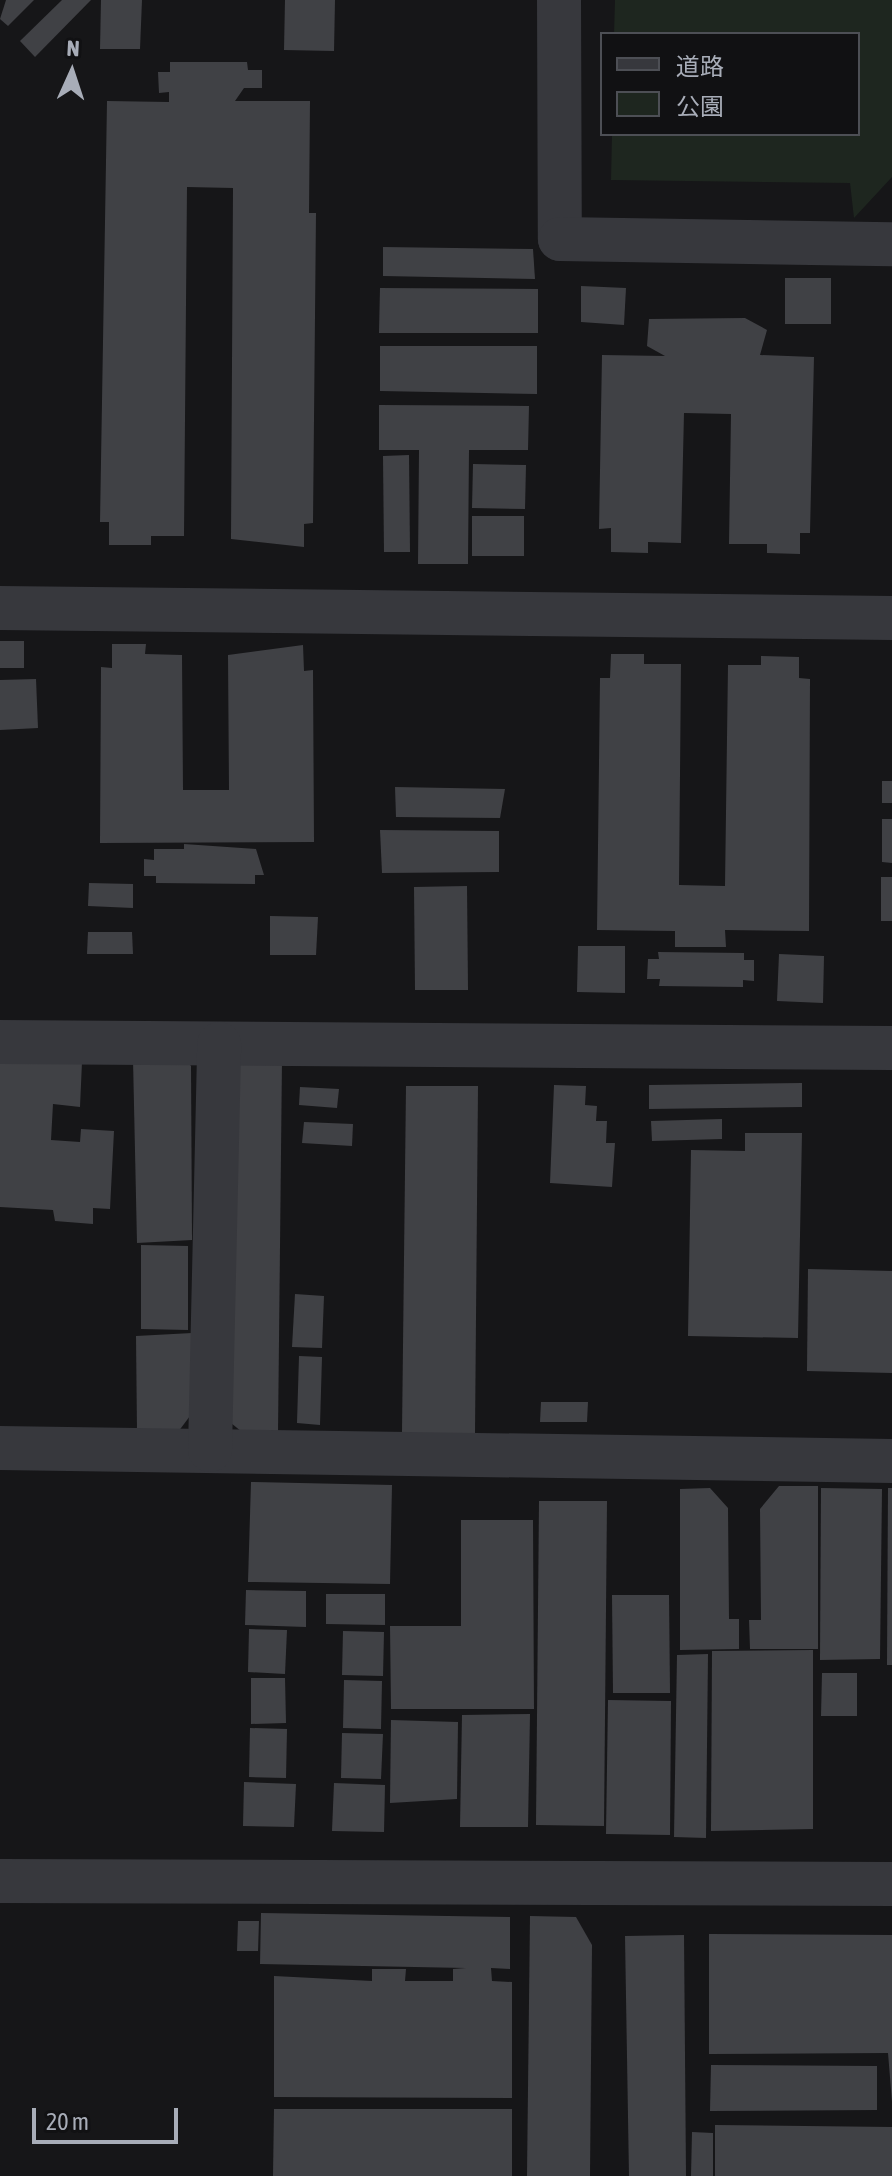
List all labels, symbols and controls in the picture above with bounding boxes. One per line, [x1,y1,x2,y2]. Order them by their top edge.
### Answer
north arrow [32,32,112,112]
legend [600,32,860,136]
text: N [66,35,80,61]
text: 道路 [676,53,724,80]
text: 公園 [676,93,724,120]
scale bar [36,2092,182,2142]
text: 20 m [46,2108,89,2135]

